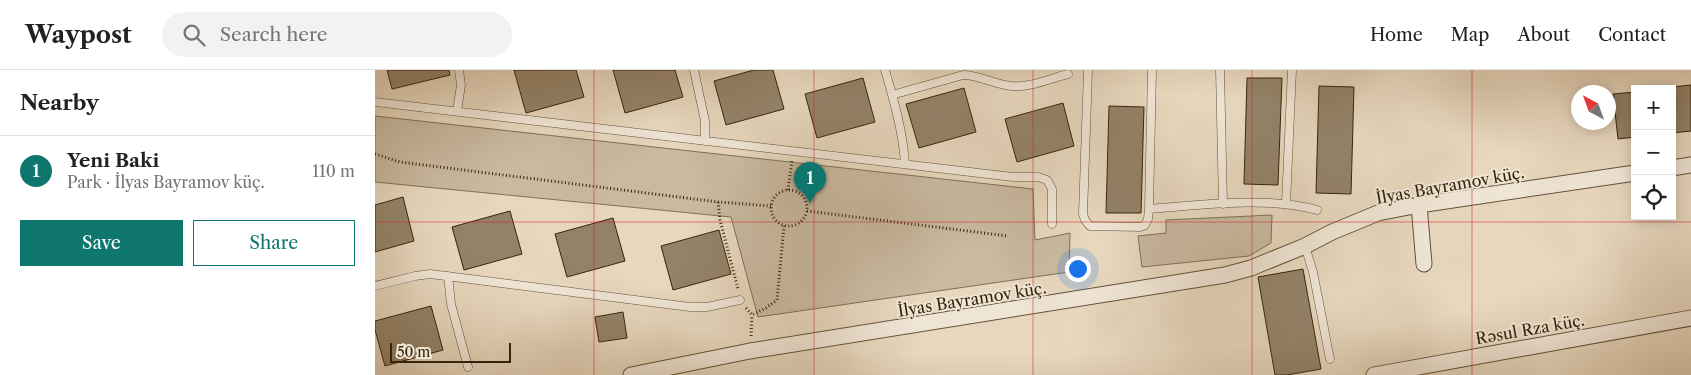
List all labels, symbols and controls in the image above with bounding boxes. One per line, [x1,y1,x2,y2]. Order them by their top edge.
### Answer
search box [162,12,512,57]
text: Waypost [25,20,132,49]
icon: search [180,21,208,49]
text: Search here [220,23,327,46]
text: Home [1370,24,1423,46]
text: Map [1451,24,1489,46]
text: About [1517,24,1570,46]
text: Contact [1598,24,1666,46]
north arrow [1571,85,1616,130]
map controls [1631,85,1676,220]
button: + [1631,85,1676,130]
text: Nearby [20,90,99,115]
button: − [1631,130,1676,175]
text: Yeni Baki [67,149,159,172]
text: 1 [32,161,40,181]
text: 110 m [312,161,355,181]
pin: 1 [794,162,826,203]
street label: İlyas Bayramov küç. [1374,162,1526,208]
text: Park · İlyas Bayramov küç. [67,172,265,192]
button: locate [1631,175,1676,220]
button: Save [20,220,183,266]
button: Share [193,220,355,266]
your location [1065,256,1091,282]
street label: İlyas Bayramov küç. [896,277,1048,321]
street label: Rəsul Rza küç. [1474,310,1586,348]
scale bar [390,340,511,363]
text: 50 m [397,343,430,361]

